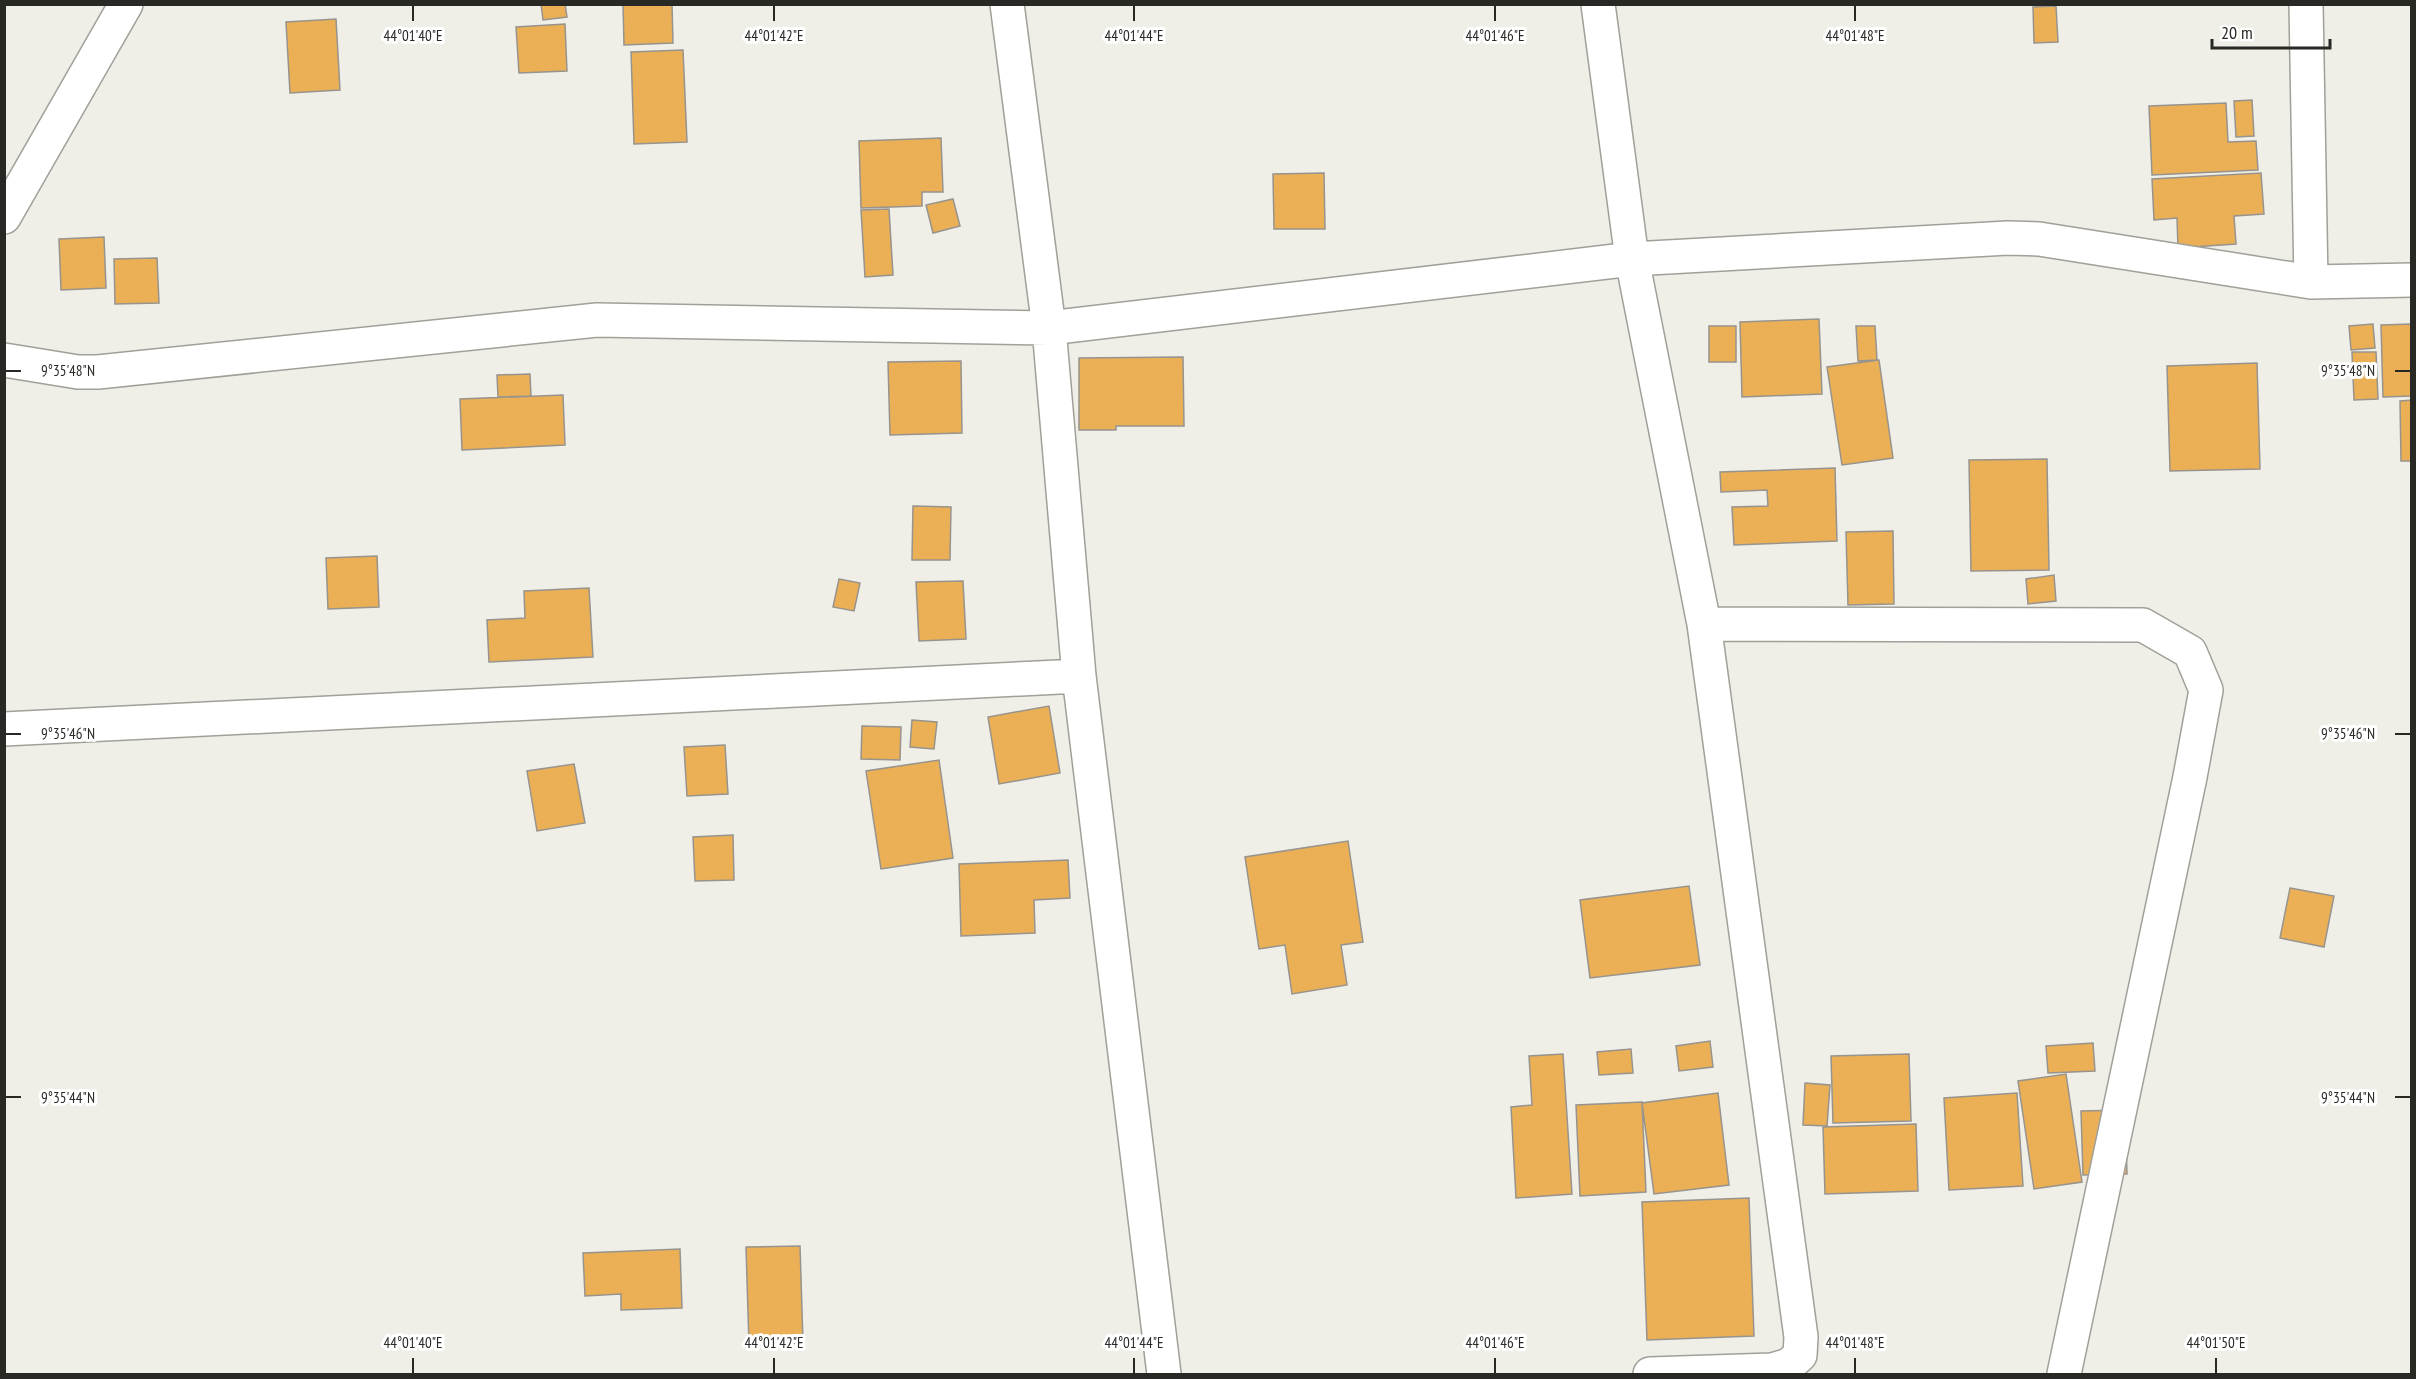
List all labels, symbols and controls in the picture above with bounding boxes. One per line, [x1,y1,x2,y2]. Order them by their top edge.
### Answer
scale bar [2212,12,2330,50]
text: 20 m [2221,21,2253,44]
text: 44°01'40"E [383,26,443,45]
text: 44°01'42"E [744,26,804,45]
text: 44°01'44"E [1104,26,1164,45]
text: 44°01'46"E [1465,26,1525,45]
text: 44°01'48"E [1825,26,1885,45]
text: 9°35'48"N [41,361,95,380]
text: 9°35'48"N [2321,361,2375,380]
text: 9°35'46"N [41,724,95,743]
text: 9°35'46"N [2321,724,2375,743]
text: 9°35'44"N [41,1088,95,1107]
text: 9°35'44"N [2321,1088,2375,1107]
text: 44°01'40"E [383,1333,443,1352]
text: 44°01'42"E [744,1333,804,1352]
text: 44°01'44"E [1104,1333,1164,1352]
text: 44°01'46"E [1465,1333,1525,1352]
text: 44°01'48"E [1825,1333,1885,1352]
text: 44°01'50"E [2186,1333,2246,1352]

